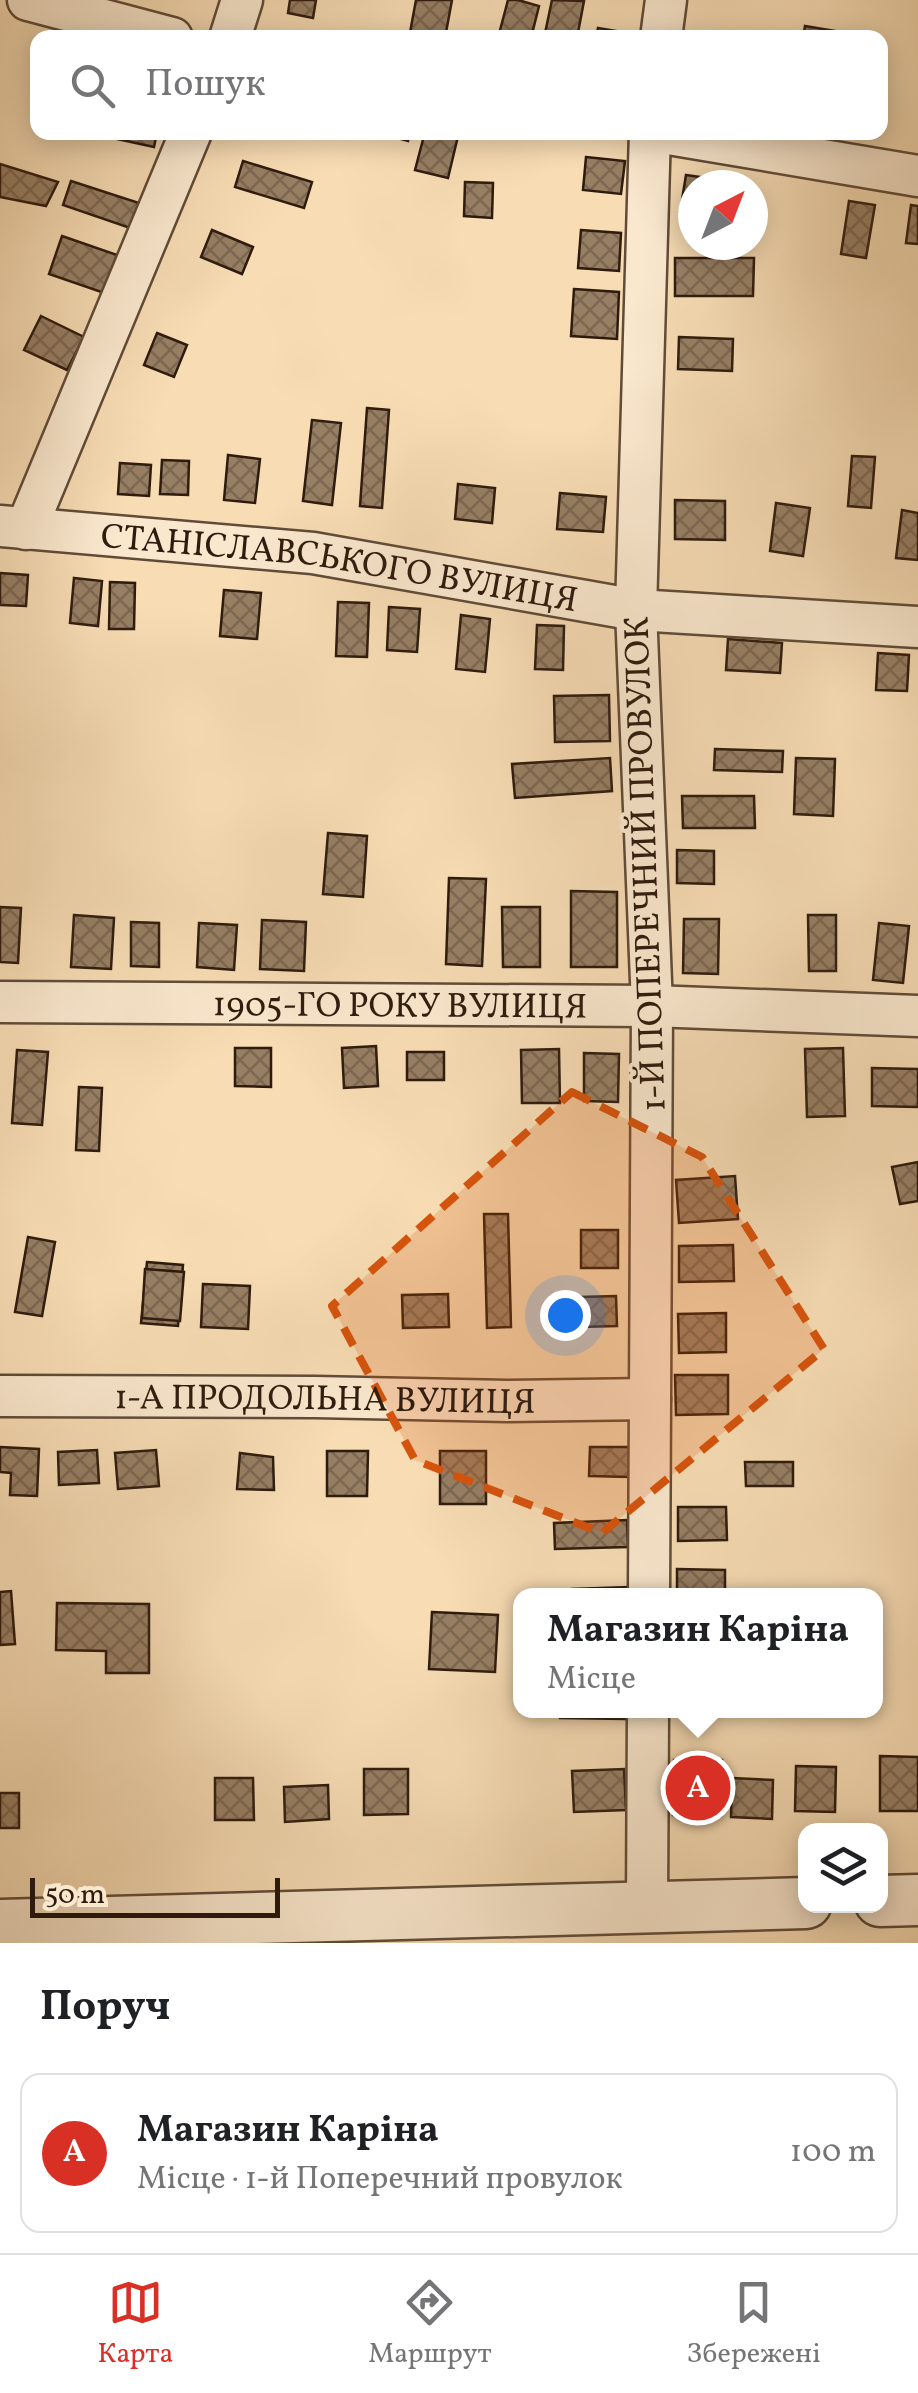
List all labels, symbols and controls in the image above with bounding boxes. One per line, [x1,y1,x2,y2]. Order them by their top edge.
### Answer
search box [30,30,888,140]
icon: search [65,58,120,113]
text: Пошук [145,59,265,112]
north arrow [678,170,768,260]
street label: СТАНІСЛАВСЬКОГО ВУЛИЦЯ [99,514,581,626]
street label: 1-Й ПОПЕРЕЧНИЙ ПРОВУЛОК [614,615,680,1112]
street label: 1905-ГО РОКУ ВУЛИЦЯ [212,982,587,1033]
your location [540,1290,591,1341]
street label: 1-А ПРОДОЛЬНА ВУЛИЦЯ [114,1375,536,1428]
popup [513,1588,883,1718]
text: Магазин Каріна [547,1605,849,1658]
text: Місце [547,1658,636,1702]
pin: A [666,1750,730,1826]
map controls [798,1823,888,1913]
button: layers [798,1823,888,1913]
scale bar [30,1873,280,1918]
text: 50 m [45,1876,105,1915]
text: Поруч [40,1979,170,2038]
text: Магазин Каріна [137,2105,439,2158]
text: A [63,2131,86,2175]
text: 100 m [790,2131,876,2175]
text: Місце · 1-й Поперечний провулок [137,2158,623,2202]
tab: Карта [97,2275,173,2374]
tab: Маршрут [368,2275,492,2374]
tab: Збережені [687,2275,821,2374]

